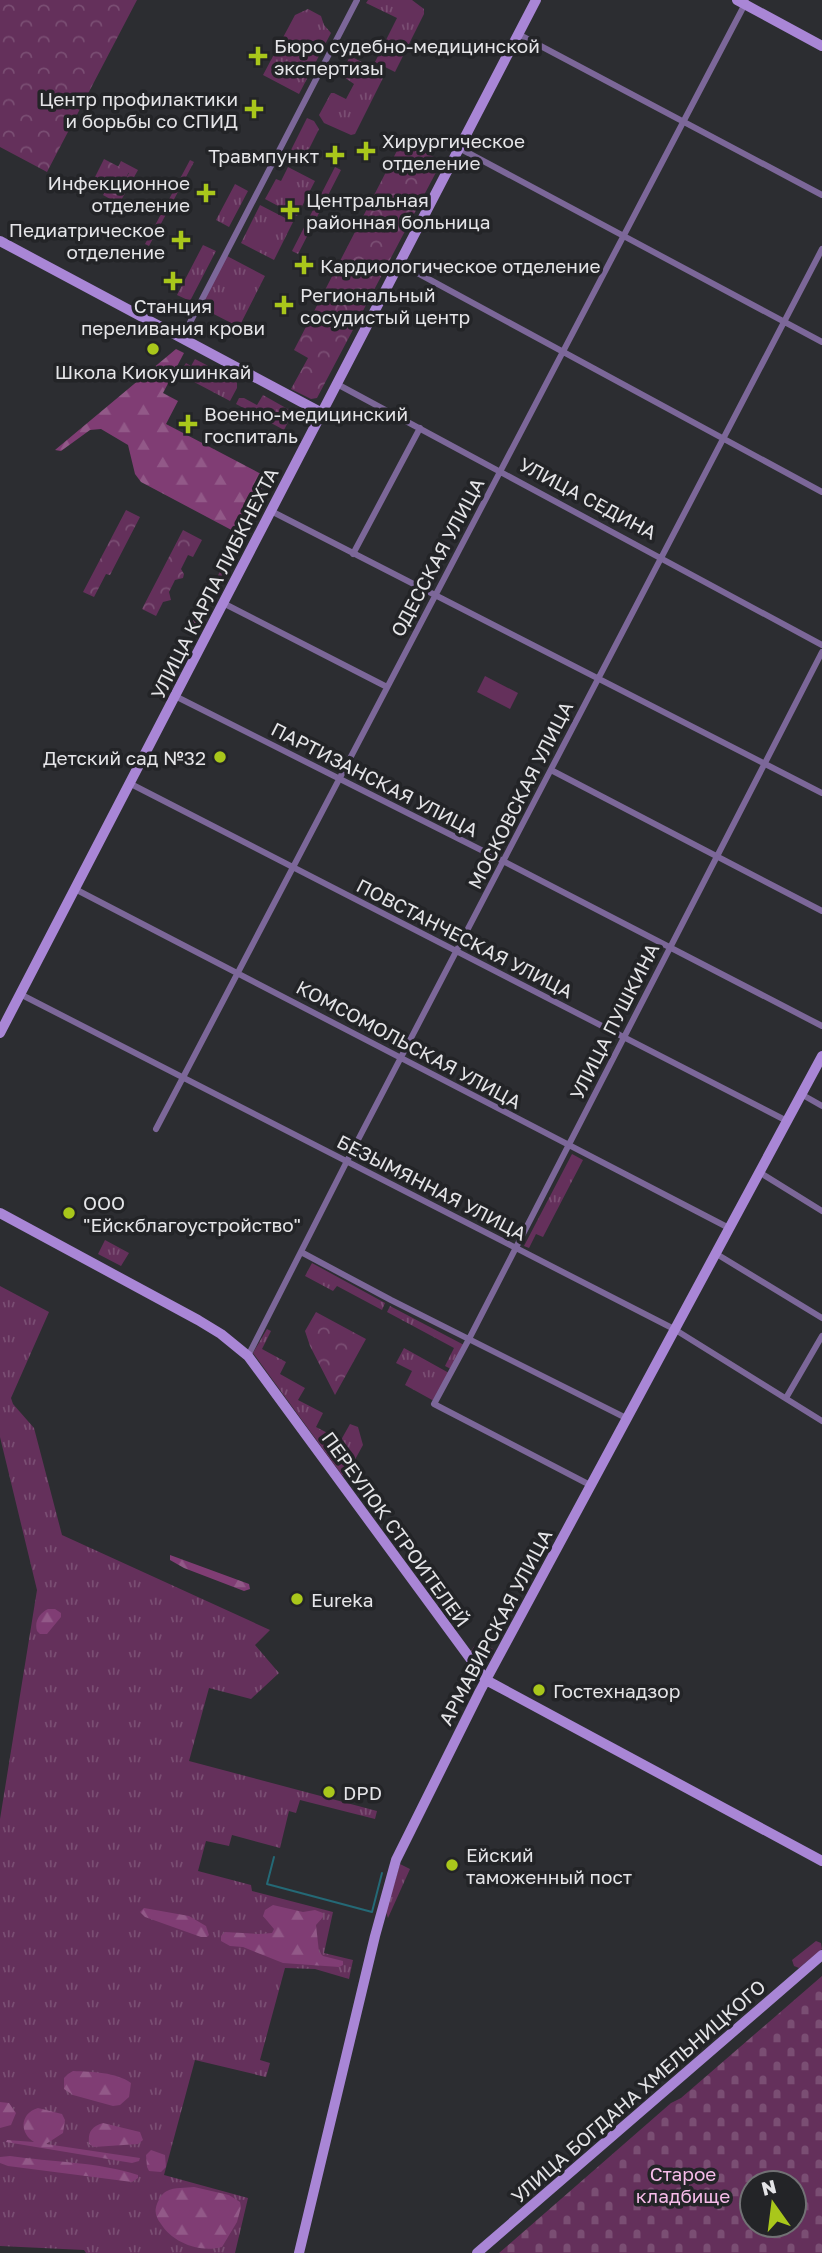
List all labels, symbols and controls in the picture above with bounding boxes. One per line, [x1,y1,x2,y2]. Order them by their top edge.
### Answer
place label: Бюро судебно-медицинской экспертизы [274,34,540,79]
marker: Бюро судебно-медицинской экспертизы [248,46,268,66]
place label: Центр профилактики и борьбы со СПИД [39,87,238,132]
marker: Центр профилактики и борьбы со СПИД [244,99,264,119]
place label: Хирургическое отделение [382,129,525,174]
marker: Хирургическое отделение [356,141,376,161]
place label: Травмпункт [208,144,319,167]
marker: Травмпункт [325,145,345,165]
place label: Инфекционное отделение [48,171,190,216]
marker: Инфекционное отделение [196,183,216,203]
place label: Центральная районная больница [306,188,490,233]
marker: Центральная районная больница [280,200,300,220]
place label: Педиатрическое отделение [9,218,165,263]
marker: Педиатрическое отделение [171,230,191,250]
place label: Кардиологическое отделение [320,254,601,277]
marker: Кардиологическое отделение [294,255,314,275]
marker: Станция переливания крови [163,271,183,291]
place label: Региональный сосудистый центр [300,283,470,328]
place label: Станция переливания крови [81,294,265,339]
marker: Региональный сосудистый центр [274,295,294,315]
marker: Школа Киокушинкай [145,341,161,357]
place label: Школа Киокушинкай [55,360,251,383]
place label: Военно-медицинский госпиталь [204,402,408,447]
marker: Военно-медицинский госпиталь [178,414,198,434]
street label: УЛИЦА СЕДИНА [515,452,661,544]
street label: УЛИЦА КАРЛА ЛИБКНЕХТА [145,463,283,703]
street label: ОДЕССКАЯ УЛИЦА [385,474,489,640]
street label: МОСКОВСКАЯ УЛИЦА [463,697,577,893]
street label: ПАРТИЗАНСКАЯ УЛИЦА [268,717,482,841]
place label: Детский сад №32 [43,746,206,769]
marker: Детский сад №32 [212,749,228,765]
street label: ПОВСТАНЧЕСКАЯ УЛИЦА [353,873,577,1003]
street label: УЛИЦА ПУШКИНА [565,939,664,1103]
street label: КОМСОМОЛЬСКАЯ УЛИЦА [293,975,526,1113]
street label: БЕЗЫМЯННАЯ УЛИЦА [333,1129,531,1245]
place label: ООО "Ейскблагоустройство" [83,1191,301,1236]
marker: ООО "Ейскблагоустройство" [61,1205,77,1221]
street label: ПЕРЕУЛОК СТРОИТЕЛЕЙ [317,1427,475,1631]
street label: АРМАВИРСКАЯ УЛИЦА [434,1525,557,1729]
place label: Eureka [311,1588,374,1611]
marker: Eureka [289,1591,305,1607]
place label: Гостехнадзор [553,1679,680,1702]
marker: Гостехнадзор [531,1682,547,1698]
place label: DPD [343,1781,382,1804]
marker: DPD [321,1784,337,1800]
place label: Ейский таможенный пост [466,1843,632,1888]
marker: Ейский таможенный пост [444,1857,460,1873]
street label: УЛИЦА БОГДАНА ХМЕЛЬНИЦКОГО [506,1974,770,2208]
park label: Старое кладбище [636,2162,730,2207]
north arrow [738,2169,808,2239]
text: N [759,2174,779,2200]

